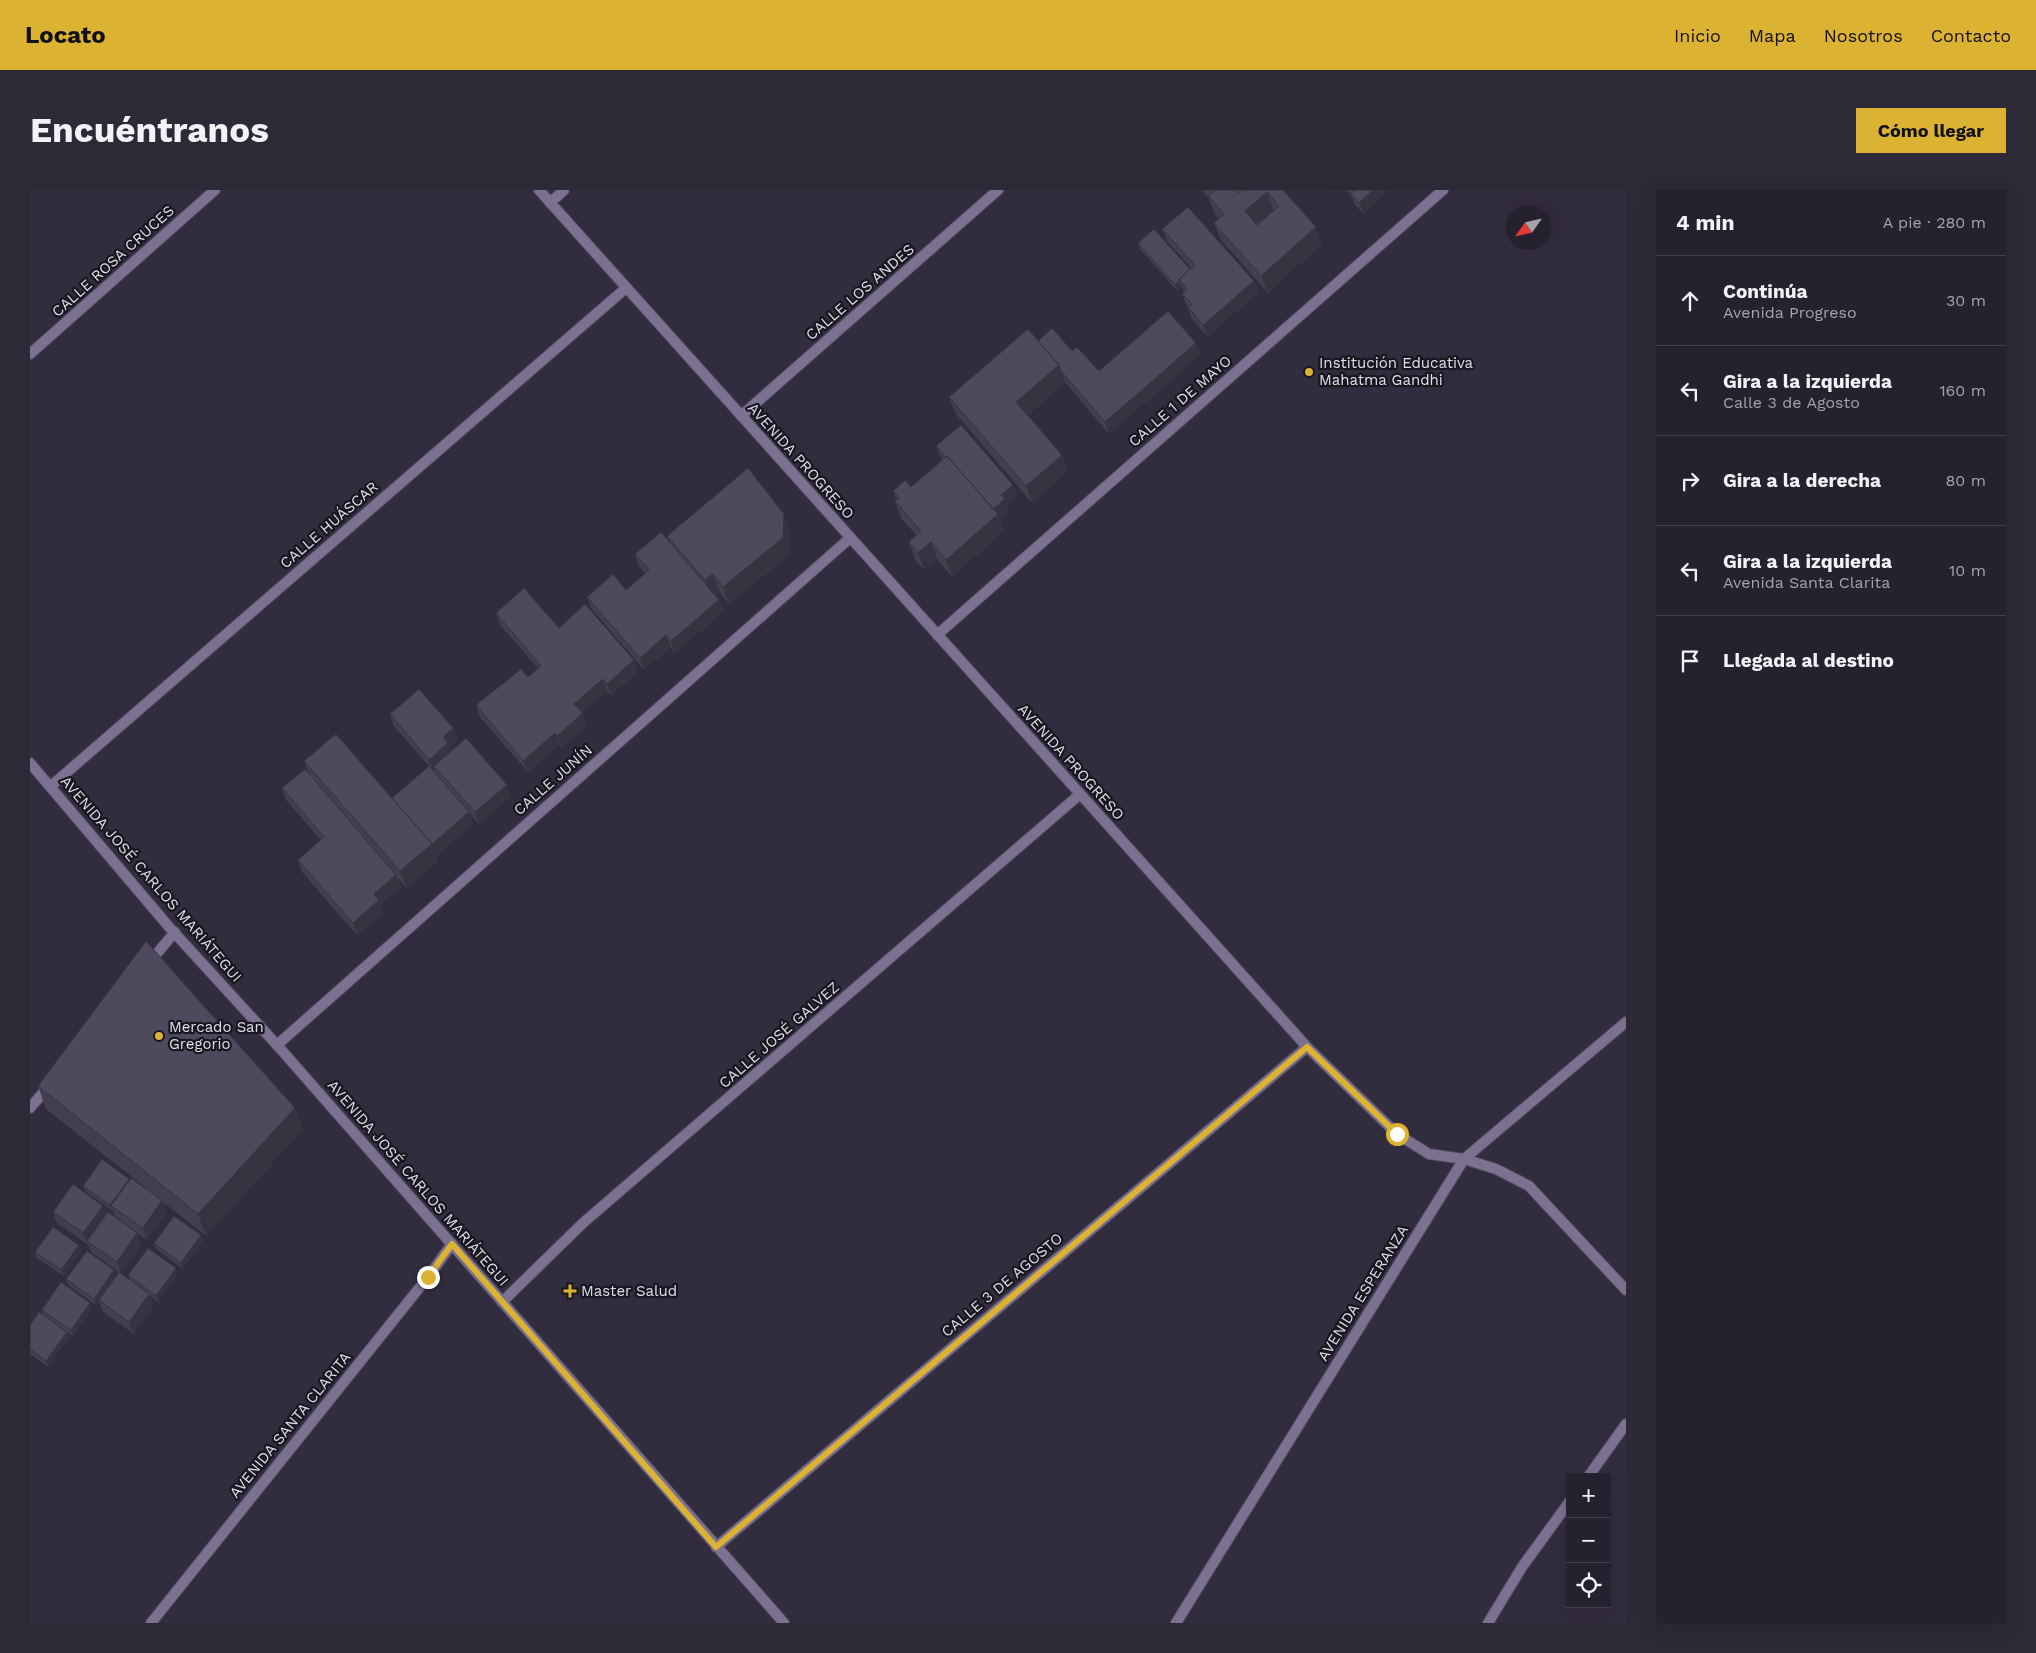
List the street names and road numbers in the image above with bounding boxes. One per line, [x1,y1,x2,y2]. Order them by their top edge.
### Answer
street label: CALLE ROSA CRUCES [48,201,178,321]
street label: CALLE LOS ANDES [802,240,918,344]
street label: CALLE 1 DE MAYO [1125,351,1235,451]
street label: AVENIDA PROGRESO [744,399,858,523]
street label: CALLE HUÁSCAR [276,478,382,572]
street label: AVENIDA PROGRESO [1014,700,1128,824]
street label: CALLE JUNÍN [510,741,596,819]
street label: AVENIDA JOSÉ CARLOS MARIÁTEGUI [57,772,245,986]
street label: CALLE JOSÉ GALVEZ [715,978,843,1092]
street label: AVENIDA JOSÉ CARLOS MARIÁTEGUI [324,1076,512,1290]
street label: AVENIDA ESPERANZA [1314,1222,1412,1364]
street label: CALLE 3 DE AGOSTO [938,1229,1066,1341]
street label: AVENIDA SANTA CLARITA [226,1348,354,1502]

